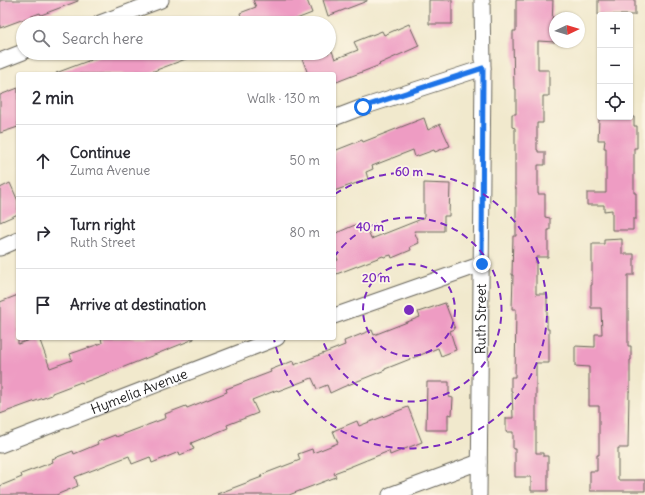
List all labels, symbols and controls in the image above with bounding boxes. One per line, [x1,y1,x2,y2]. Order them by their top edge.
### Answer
north arrow [549,12,585,48]
map controls [597,12,633,120]
button: + [597,12,633,48]
search box [16,16,336,60]
icon: search [30,27,52,49]
text: Search here [62,29,143,48]
button: − [597,48,633,84]
button: locate [597,84,633,120]
text: 2 min [32,87,74,109]
text: Walk · 130 m [247,90,320,107]
route start [354,98,372,116]
text: Continue [70,143,131,162]
icon: ahead [32,150,54,172]
text: 50 m [289,152,320,169]
text: Zuma Avenue [70,162,150,179]
text: 60 m [395,164,424,179]
text: Turn right [70,215,135,234]
text: 40 m [356,219,385,234]
icon: right [32,222,54,244]
text: 80 m [289,224,320,241]
text: Ruth Street [70,234,135,251]
route end [473,255,491,273]
text: 20 m [362,270,390,285]
street label: Ruth Street [471,283,490,354]
icon: arrive [32,294,54,316]
text: Arrive at destination [70,295,206,314]
centre of rings [402,303,416,317]
street label: Hymelia Avenue [88,364,190,418]

